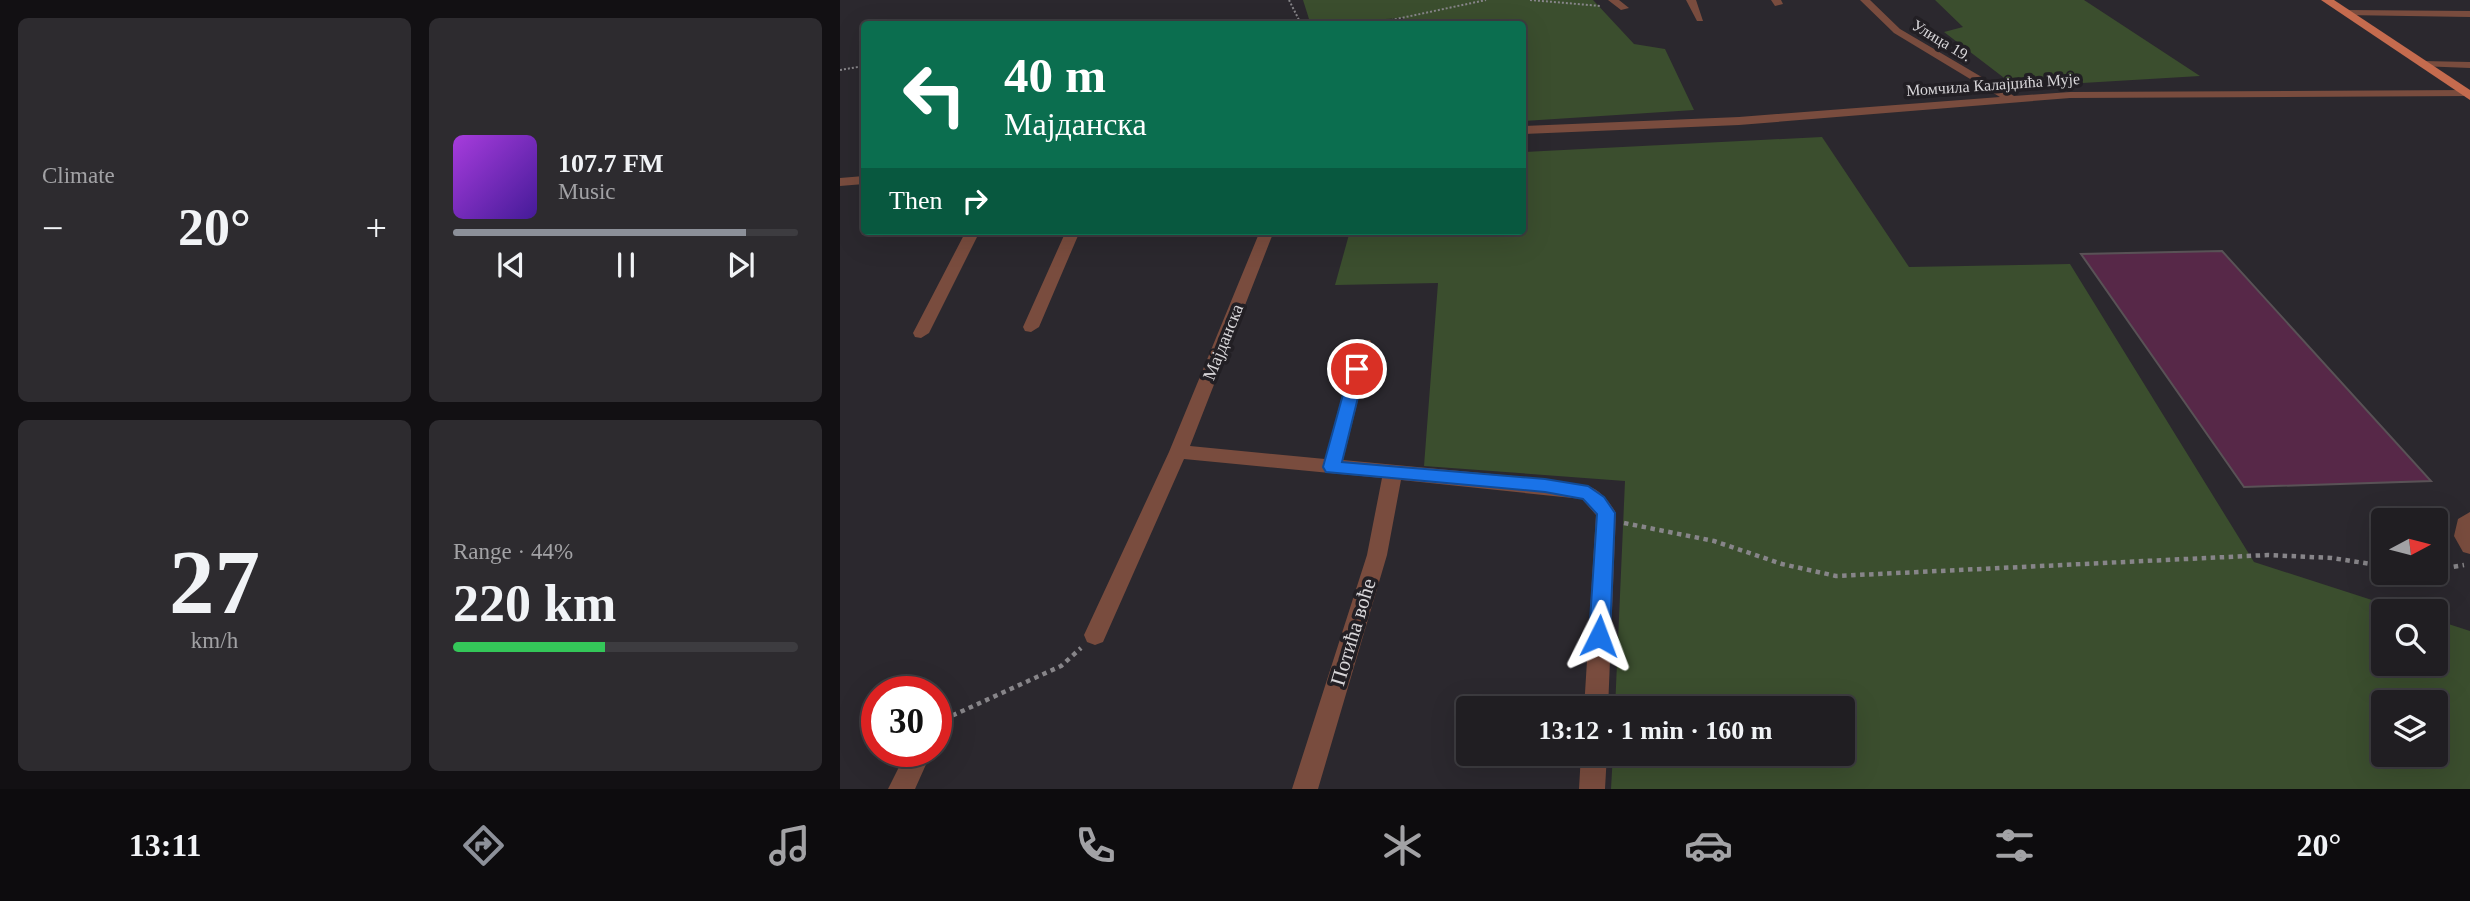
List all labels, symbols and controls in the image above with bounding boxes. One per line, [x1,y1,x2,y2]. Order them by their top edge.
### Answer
street label: Улица 19. [1909,16,1974,65]
text: 40 m [1004,48,1106,103]
icon: left [889,49,980,140]
street label: Момчила Калајџића Мује [1906,70,2081,100]
text: Мајданска [1004,106,1147,142]
text: 107.7 FM [558,149,663,178]
text: Climate [42,163,115,188]
text: Music [558,179,616,204]
icon: right [956,182,994,220]
text: Then [889,186,942,215]
text: 20° [178,199,251,256]
text: − [42,207,63,249]
text: + [366,207,387,249]
icon: previous [492,246,530,284]
icon: pause [607,246,645,284]
icon: next [722,246,760,284]
street label: Мајданска [1199,301,1247,383]
pin [1327,339,1387,399]
icon: arrive [1338,350,1376,388]
north arrow [2371,508,2448,584]
map controls [2371,508,2448,767]
text: 27 [169,532,260,633]
text: Range · 44% [453,539,573,564]
text: 220 km [453,575,616,632]
street label: Потића воће [1325,575,1381,689]
position arrow [1562,599,1636,673]
button: search [2371,599,2448,676]
text: km/h [191,628,238,653]
speed limit sign: 30 [861,676,952,767]
button: layers [2371,690,2448,767]
text: 13:12 · 1 min · 160 m [1539,716,1773,745]
icon: directions [459,821,508,870]
icon: music [765,821,814,870]
icon: phone [1071,821,1120,870]
icon: climate [1378,821,1427,870]
icon: car [1684,821,1733,870]
icon: filters [1990,821,2039,870]
text: 13:11 [129,827,202,863]
text: 20° [2297,827,2341,863]

